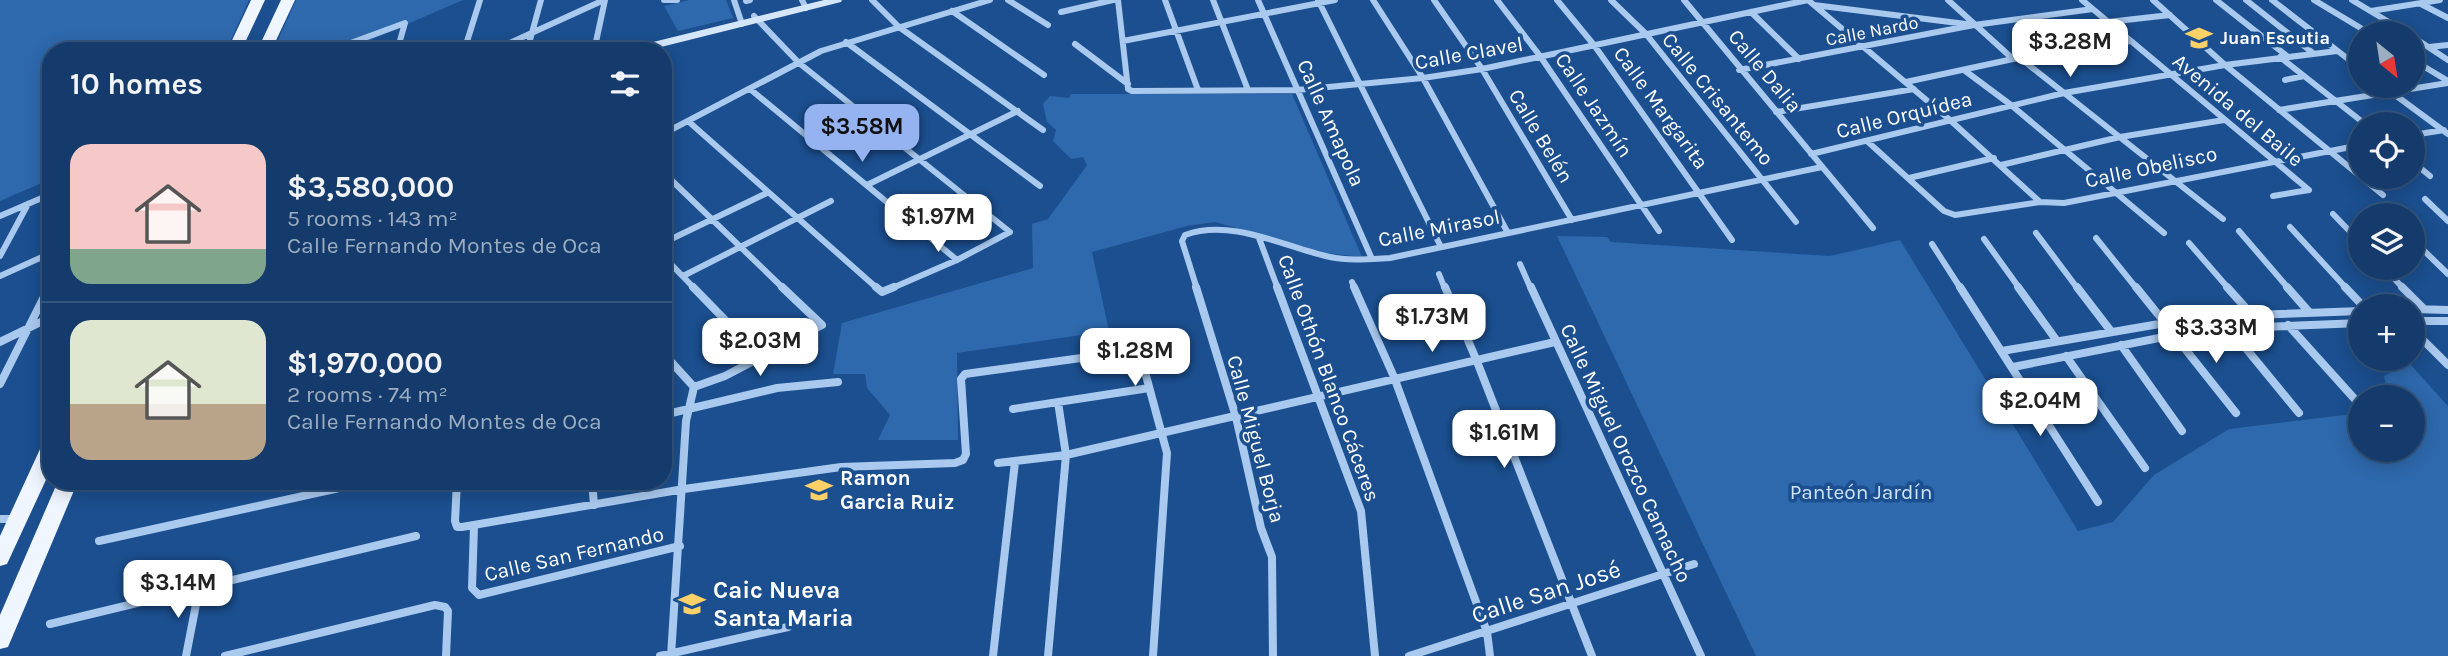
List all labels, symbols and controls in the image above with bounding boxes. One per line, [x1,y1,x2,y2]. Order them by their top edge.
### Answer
street label: Calle Nardo [1824,11,1920,51]
pin: $3.28M [2013,20,2127,79]
north arrow [2348,21,2426,98]
map controls [2348,21,2425,462]
school or university icon: Juan Escutia [2184,23,2214,53]
street label: Calle Dalia [1723,25,1807,117]
place label: Juan Escutia [2220,27,2330,49]
street label: Calle Crisantemo [1657,28,1779,170]
text: $3.28M [2028,28,2112,55]
street label: Calle Clavel [1413,32,1525,74]
street label: Calle Margarita [1609,42,1713,174]
street label: Calle Jazmín [1550,48,1638,162]
street label: Avenida del Baile [2168,49,2308,171]
street label: Calle Amapola [1292,56,1370,190]
icon: filters [606,65,644,103]
text: 10 homes [70,66,203,102]
street label: Calle Belén [1504,85,1578,187]
street label: Calle Orquídea [1834,87,1974,143]
pin: $3.58M [805,104,919,164]
button: locate [2348,112,2425,189]
text: $3.58M [820,113,904,140]
street label: Calle Obelisco [2083,141,2219,193]
text: $3,580,000 [287,169,454,205]
icon: home [126,172,210,256]
pin: $1.97M [881,194,995,254]
text: $1.97M [901,203,975,230]
button: layers [2348,203,2425,280]
street label: Calle Mirasol [1376,204,1502,252]
text: 5 rooms · 143 m² [287,205,458,232]
text: Calle Fernando Montes de Oca [287,232,602,259]
street label: Calle Othón Blanco Cáceres [1273,251,1385,505]
pin: $1.73M [1375,294,1489,354]
button: + [2348,294,2425,371]
text: $1.73M [1395,303,1469,330]
pin: $3.33M [2159,306,2273,365]
text: $3.33M [2174,314,2258,341]
pin: $2.03M [703,318,817,378]
street label: Calle Miguel Orozco Camacho [1555,320,1697,586]
text: $2.03M [718,327,802,354]
pin: $1.28M [1078,328,1192,388]
text: $1.28M [1096,337,1174,364]
text: $1,970,000 [287,345,443,381]
icon: home [126,348,210,432]
street label: Calle Miguel Borja [1222,353,1290,525]
pin: $2.04M [1983,378,2097,438]
text: 2 rooms · 74 m² [287,381,448,408]
button: − [2348,385,2425,462]
text: $2.04M [1998,387,2082,414]
text: Calle Fernando Montes de Oca [287,408,602,435]
pin: $1.61M [1447,410,1561,470]
text: $1.61M [1468,419,1540,446]
place label: Ramon Garcia Ruiz [840,466,954,514]
school or university icon: Ramon Garcia Ruiz [804,475,834,505]
park label: Panteón Jardín [1790,480,1932,504]
street label: Calle San Fernando [482,522,666,586]
street label: Calle San José [1468,555,1624,629]
pin: $3.14M [121,560,235,620]
text: $3.14M [139,569,217,596]
place label: Caic Nueva Santa Maria [713,576,853,632]
school or university icon: Caic Nueva Santa Maria [677,589,707,619]

